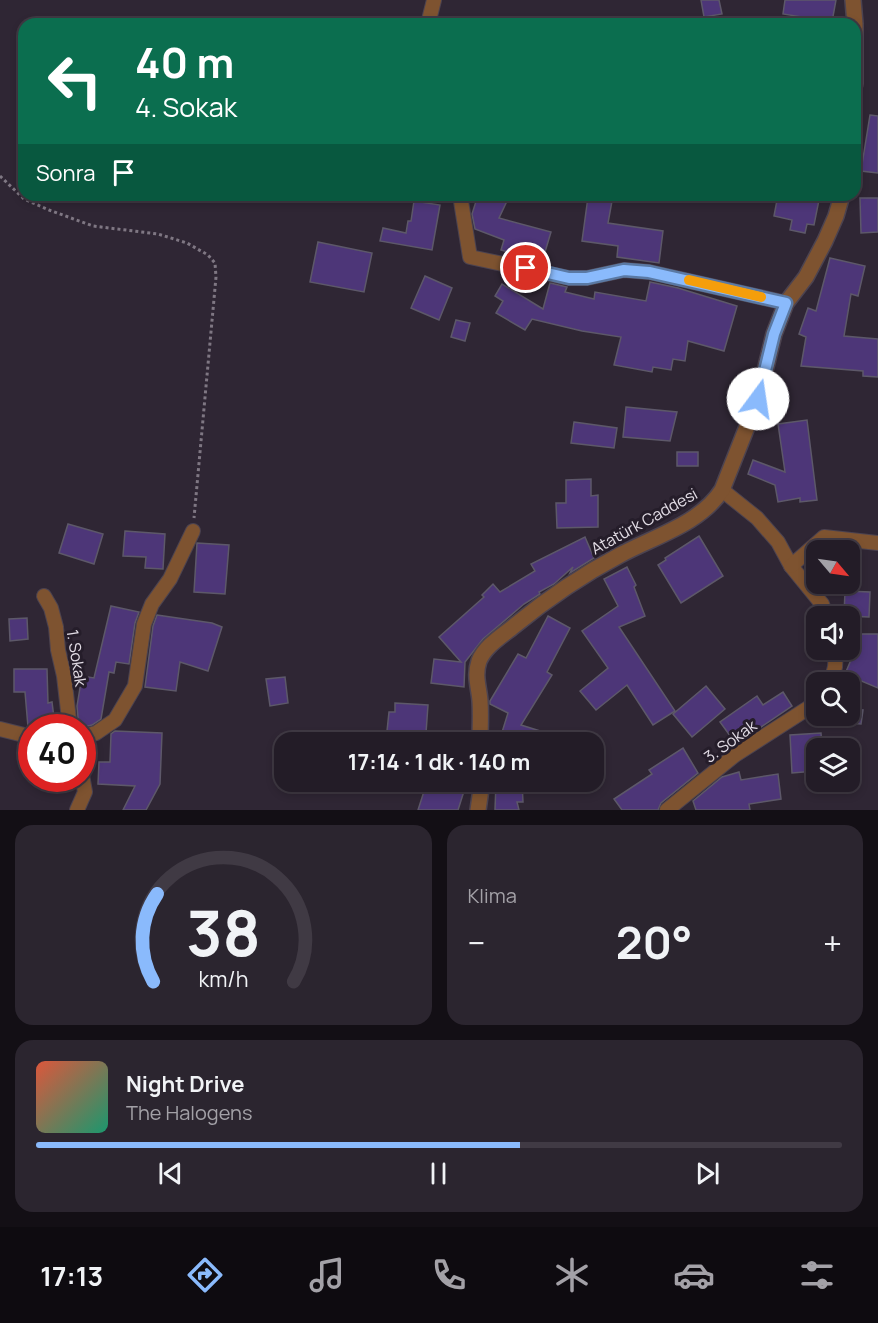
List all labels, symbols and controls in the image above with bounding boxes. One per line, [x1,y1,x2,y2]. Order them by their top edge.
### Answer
text: 40 m [135,33,234,91]
icon: left [36,42,114,120]
text: 4. Sokak [135,88,237,125]
icon: arrive [107,156,140,189]
text: Sonra [36,158,95,188]
pin [500,242,551,293]
icon: arrive [509,251,542,284]
position arrow [726,367,790,431]
street label: Atatürk Caddesi [587,483,701,559]
north arrow [806,540,860,594]
map controls [806,540,860,792]
button: sound [806,606,860,660]
street label: 1. Sokak [62,628,92,689]
button: search [806,672,860,726]
speed limit sign: 40 [18,714,96,792]
street label: 3. Sokak [699,714,762,768]
button: layers [806,738,860,792]
text: 17:14 · 1 dk · 140 m [348,747,530,777]
text: Klima [468,882,517,909]
text: 38 [186,889,260,975]
text: 20° [616,911,692,973]
text: − [468,920,485,965]
text: + [823,920,842,965]
text: km/h [198,964,248,993]
text: Night Drive [126,1069,245,1099]
text: The Halogens [126,1099,252,1126]
icon: previous [154,1157,187,1190]
icon: pause [422,1157,455,1190]
icon: next [691,1157,724,1190]
icon: directions [184,1254,226,1296]
icon: music [306,1254,348,1296]
icon: phone [428,1254,470,1296]
icon: climate [551,1254,593,1296]
icon: car [673,1254,715,1296]
icon: filters [796,1254,838,1296]
text: 17:13 [40,1257,103,1294]

